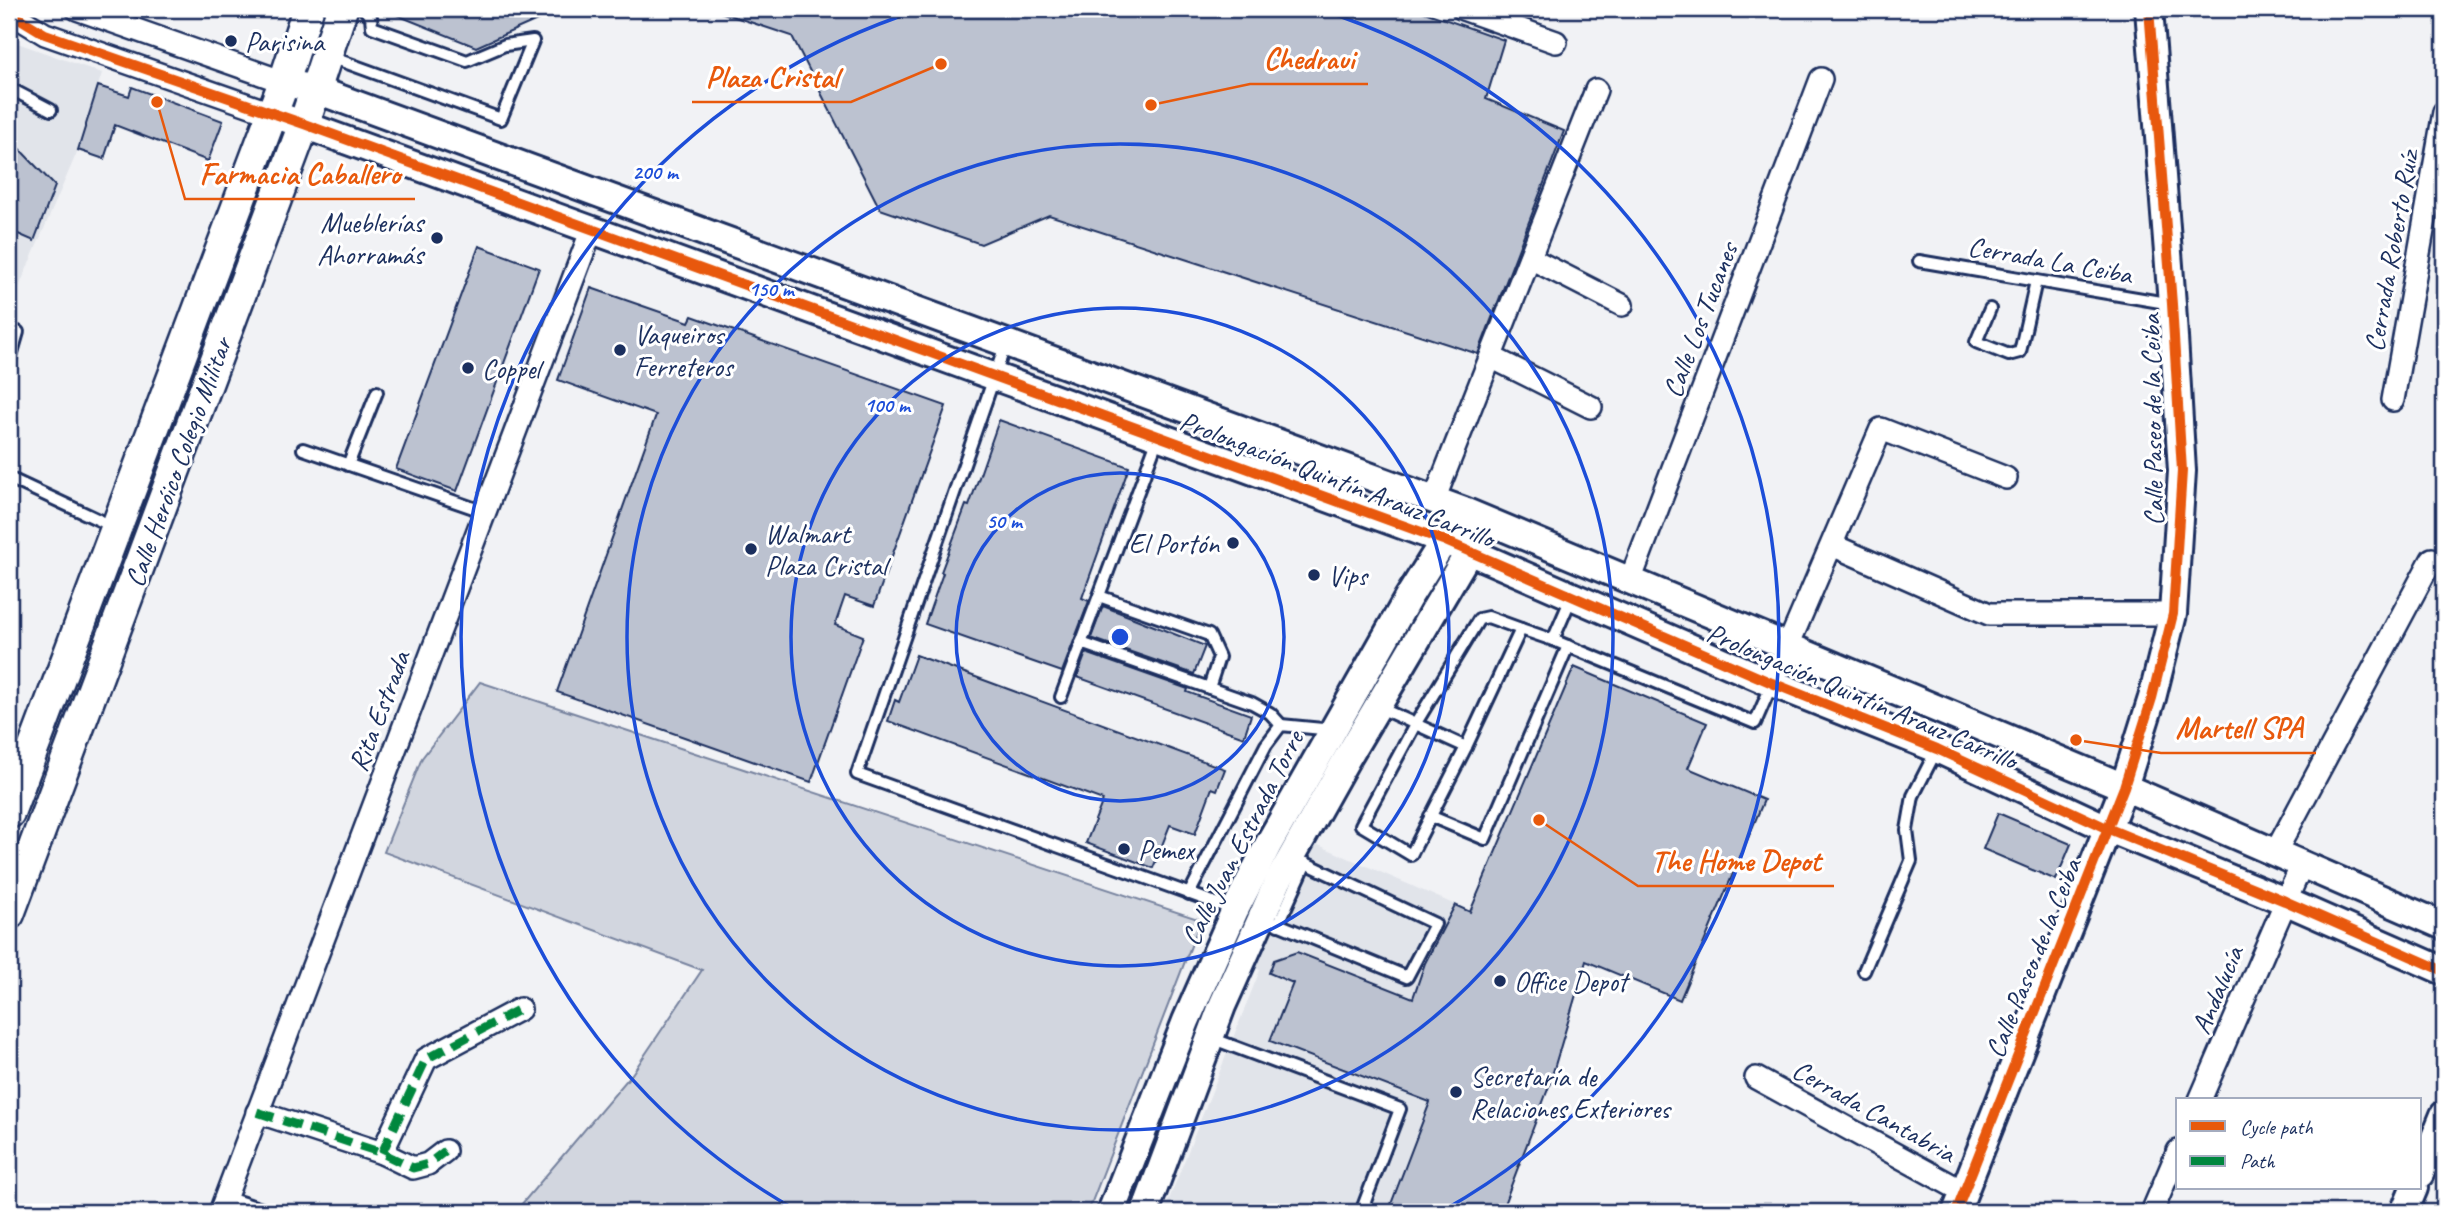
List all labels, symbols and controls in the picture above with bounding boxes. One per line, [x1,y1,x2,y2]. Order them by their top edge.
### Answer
place label: Parisina [245,24,326,59]
marker: Parisina [223,33,239,49]
callout: Chedraui [1250,33,1368,84]
text: Chedraui [1264,40,1358,78]
callout: Plaza Cristal [692,51,851,102]
text: Plaza Cristal [706,58,844,96]
street label: Cerrada Roberto Ruíz [2356,145,2426,354]
callout: Farmacia Caballero [185,148,415,199]
text: Farmacia Caballero [200,155,404,193]
text: 200 m [632,159,680,185]
place label: Mueblerías Ahorramás [317,205,425,272]
street label: Cerrada La Ceiba [1965,228,2136,292]
marker: Mueblerías Ahorramás [429,230,445,246]
street label: Calle Los Tucanes [1654,235,1746,402]
text: 150 m [748,276,796,302]
street label: Calle Paseo de la Ceiba [2133,312,2171,526]
place label: Vaqueiros Ferreteros [634,317,735,384]
street label: Calle Heróico Colegio Militar [117,331,240,591]
marker: Vaqueiros Ferreteros [612,342,628,358]
place label: Coppel [482,351,545,386]
marker: Coppel [460,360,476,376]
text: 100 m [864,392,912,418]
street label: Prolongación Quintín Arauz Carrillo [1175,403,1502,556]
text: 50 m [986,508,1024,534]
place label: Walmart Plaza Cristal [765,516,892,583]
place label: El Portón [1129,526,1220,561]
marker: El Portón [1225,535,1241,551]
marker: Walmart Plaza Cristal [743,541,759,557]
place label: Vips [1328,558,1370,593]
marker: Vips [1306,567,1322,583]
street label: Prolongación Quintín Arauz Carrillo [1702,615,2025,779]
centre of rings [1108,625,1132,649]
street label: Rita Estrada [340,644,419,776]
callout: Martell SPA [2161,702,2316,753]
text: Martell SPA [2175,709,2305,747]
street label: Calle Juan Estrada Torre [1173,723,1312,951]
place label: Pemex [1138,832,1196,867]
callout: The Home Depot [1638,835,1834,886]
marker: Pemex [1116,841,1132,857]
text: The Home Depot [1651,842,1824,880]
street label: Calle Paseo de la Ceiba [1977,852,2090,1063]
street label: Andalucía [2183,939,2252,1039]
place label: Office Depot [1514,964,1631,999]
marker: Office Depot [1492,973,1508,989]
street label: Cerrada Cantabria [1786,1052,1963,1171]
place label: Secretaría de Relaciones Exteriores [1470,1059,1672,1126]
marker: Secretaría de Relaciones Exteriores [1448,1084,1464,1100]
legend [2176,1098,2422,1190]
text: Cycle path [2240,1114,2313,1140]
text: Path [2240,1148,2276,1174]

